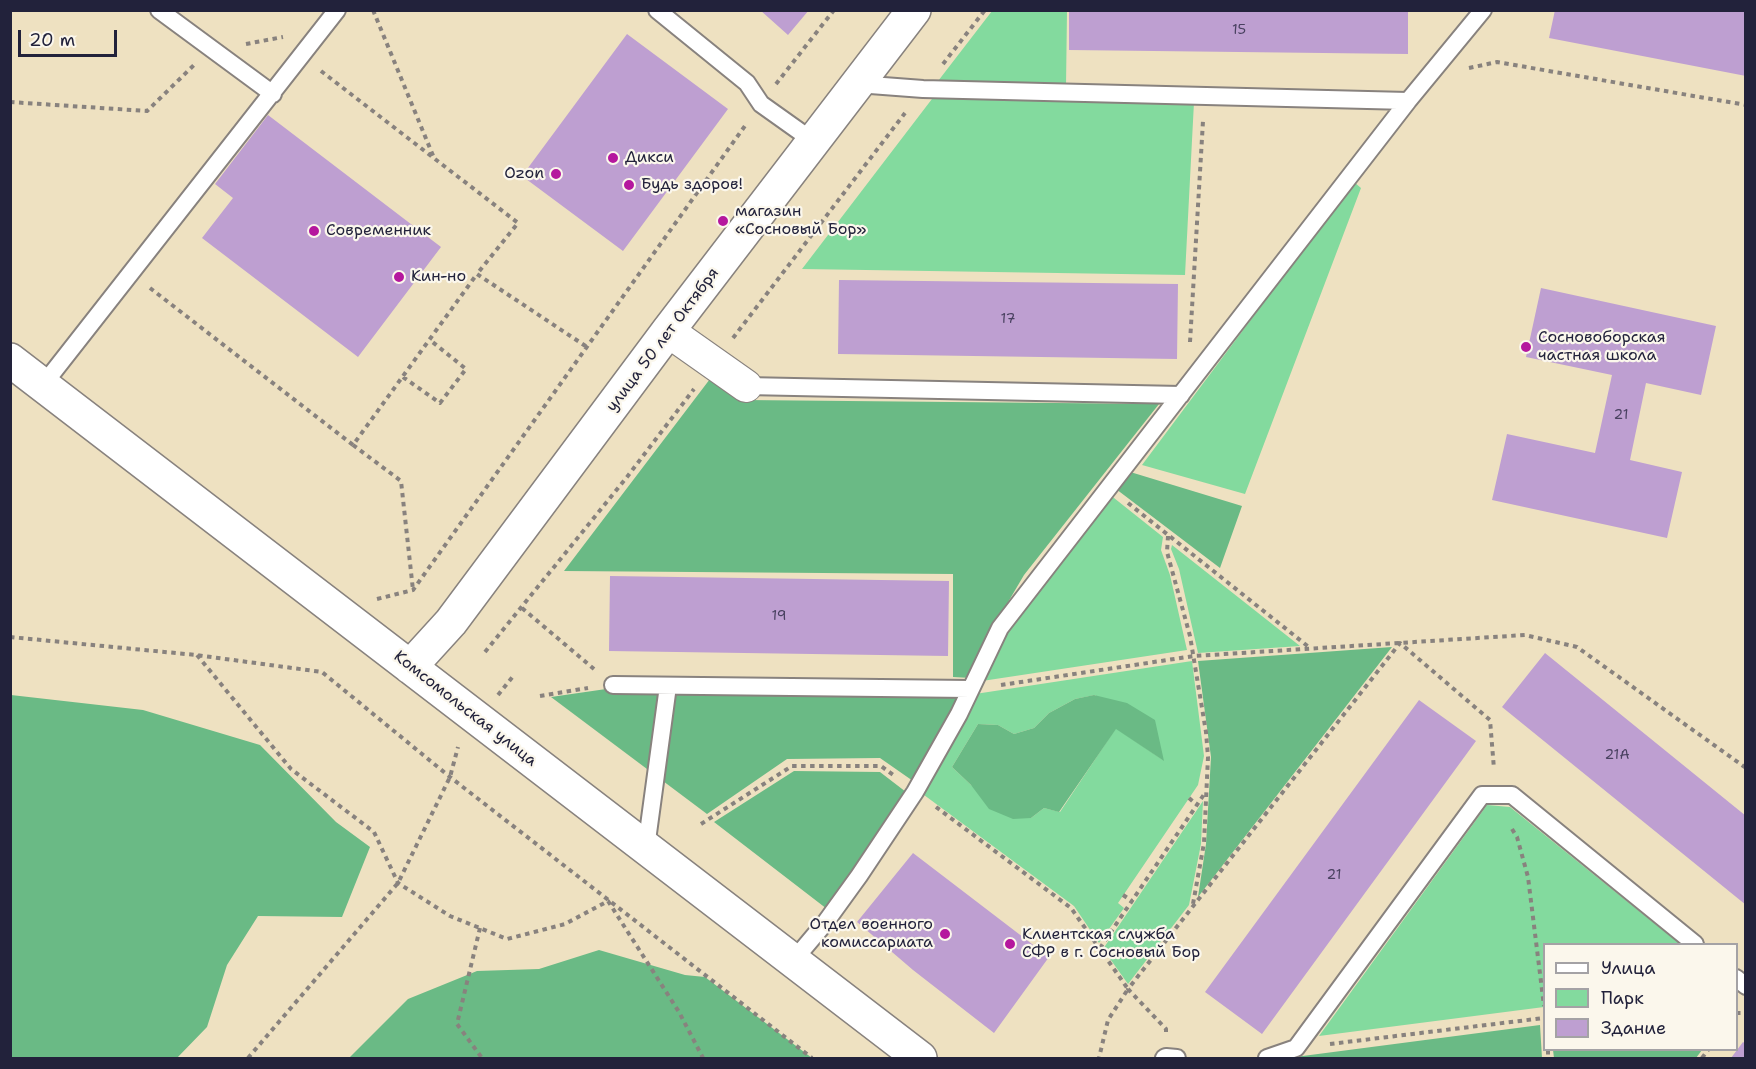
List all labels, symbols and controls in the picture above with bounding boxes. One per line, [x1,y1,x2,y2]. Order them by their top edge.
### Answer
scale bar [21,18,120,56]
house number: 15 [1232,22,1246,38]
text: 20 m [29,28,75,52]
place label: Дикси [625,148,674,168]
marker: Дикси [606,151,620,165]
place label: Ozon [504,164,544,184]
marker: Ozon [549,167,563,181]
place label: Будь здоров! [641,175,743,195]
marker: Будь здоров! [622,178,636,192]
place label: магазин «Сосновый Бор» [735,202,866,240]
marker: магазин «Сосновый Бор» [716,214,730,228]
place label: Современник [326,221,431,241]
marker: Современник [307,224,321,238]
street label: улица 50 лет Октября [603,264,723,416]
place label: Кин-но [411,267,466,287]
marker: Кин-но [392,270,406,284]
house number: 17 [1001,311,1015,327]
place label: Сосновоборская частная школа [1538,328,1665,366]
marker: Сосновоборская частная школа [1519,340,1533,354]
house number: 21 [1614,407,1628,423]
house number: 19 [771,608,787,624]
street label: Комсомольская улица [390,647,540,771]
house number: 21А [1604,747,1630,763]
house number: 21 [1327,867,1341,883]
place label: Отдел военного комиссариата [809,915,933,953]
place label: Клиентская служба СФР в г. Сосновый Бор [1022,925,1200,963]
marker: Отдел военного комиссариата [938,927,952,941]
marker: Клиентская служба СФР в г. Сосновый Бор [1003,937,1017,951]
legend [1543,943,1738,1051]
text: Улица [1601,956,1655,980]
text: Парк [1601,986,1644,1010]
text: Здание [1601,1016,1666,1040]

